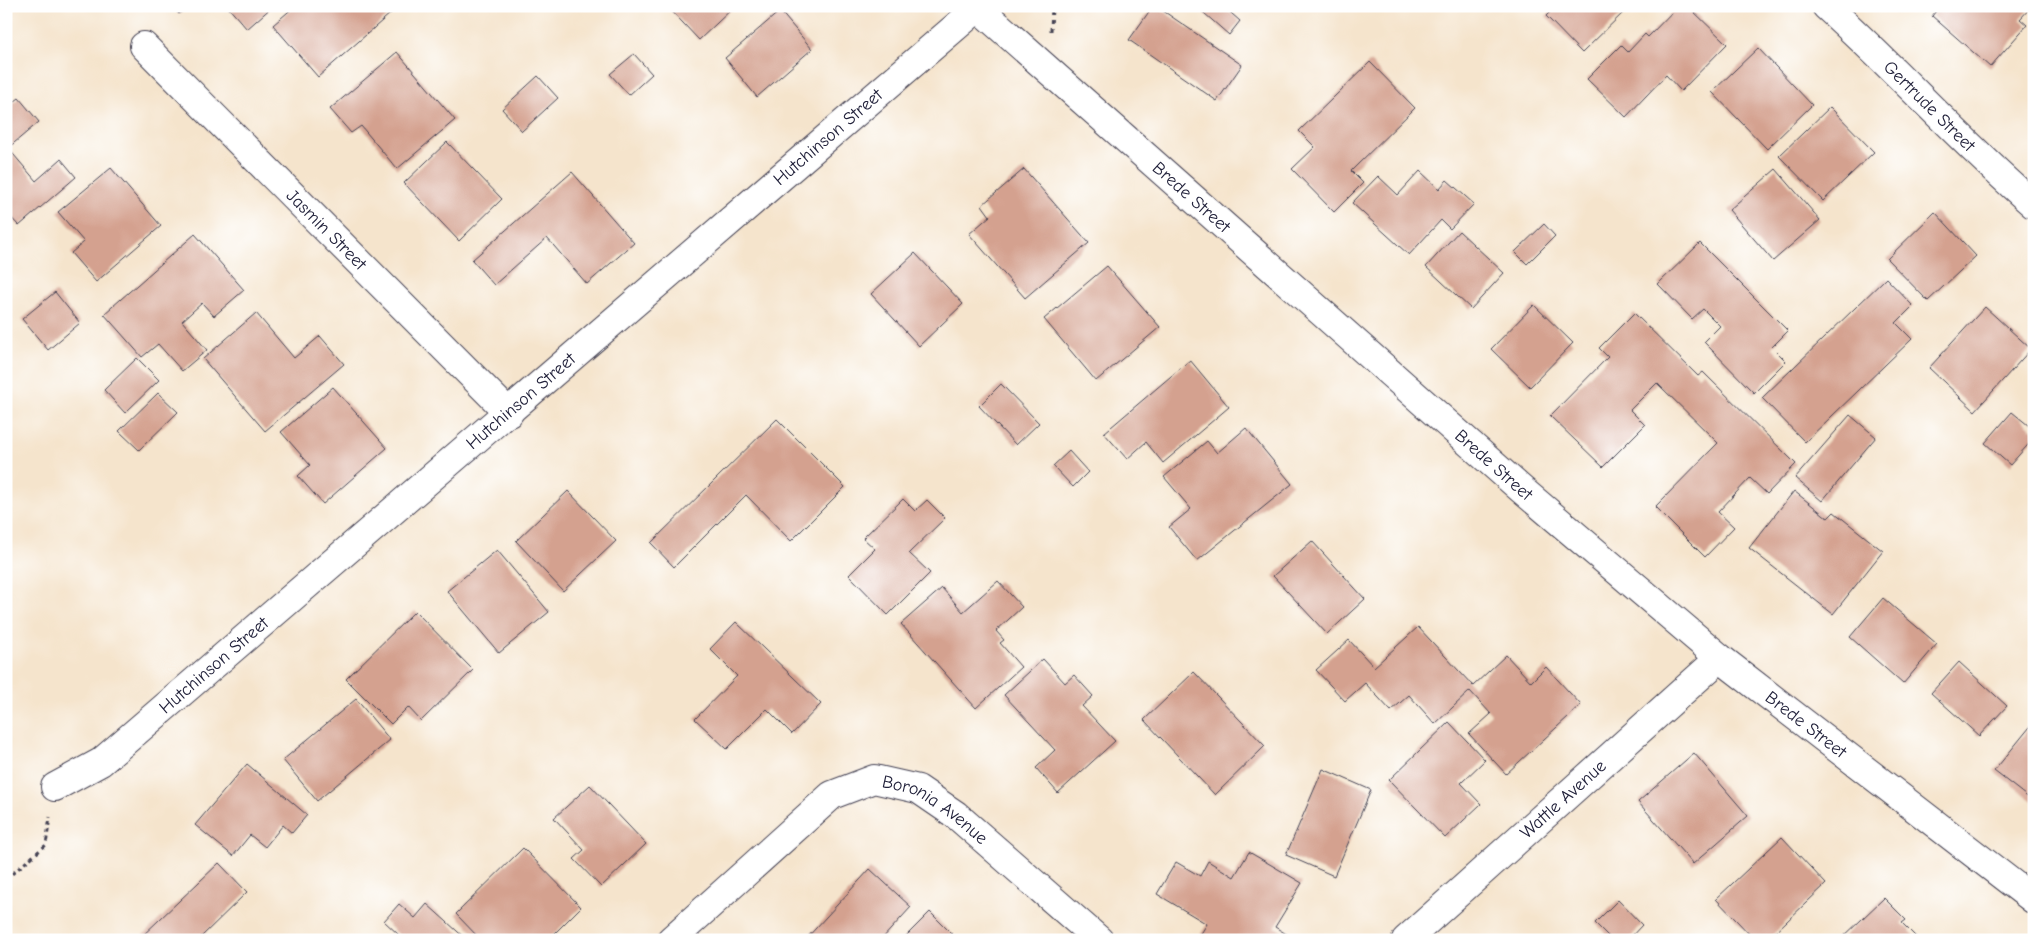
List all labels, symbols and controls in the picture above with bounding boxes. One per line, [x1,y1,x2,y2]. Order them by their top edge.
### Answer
street label: Gertrude Street [1879,56,1980,156]
street label: Hutchinson Street [769,84,887,190]
street label: Brede Street [1148,157,1235,238]
street label: Jasmin Street [282,185,372,275]
street label: Hutchinson Street [462,348,580,454]
street label: Brede Street [1451,425,1538,505]
street label: Hutchinson Street [155,612,273,718]
street label: Brede Street [1761,687,1851,763]
street label: Wattle Avenue [1516,755,1610,843]
street label: Boronia Avenue [880,771,992,848]

